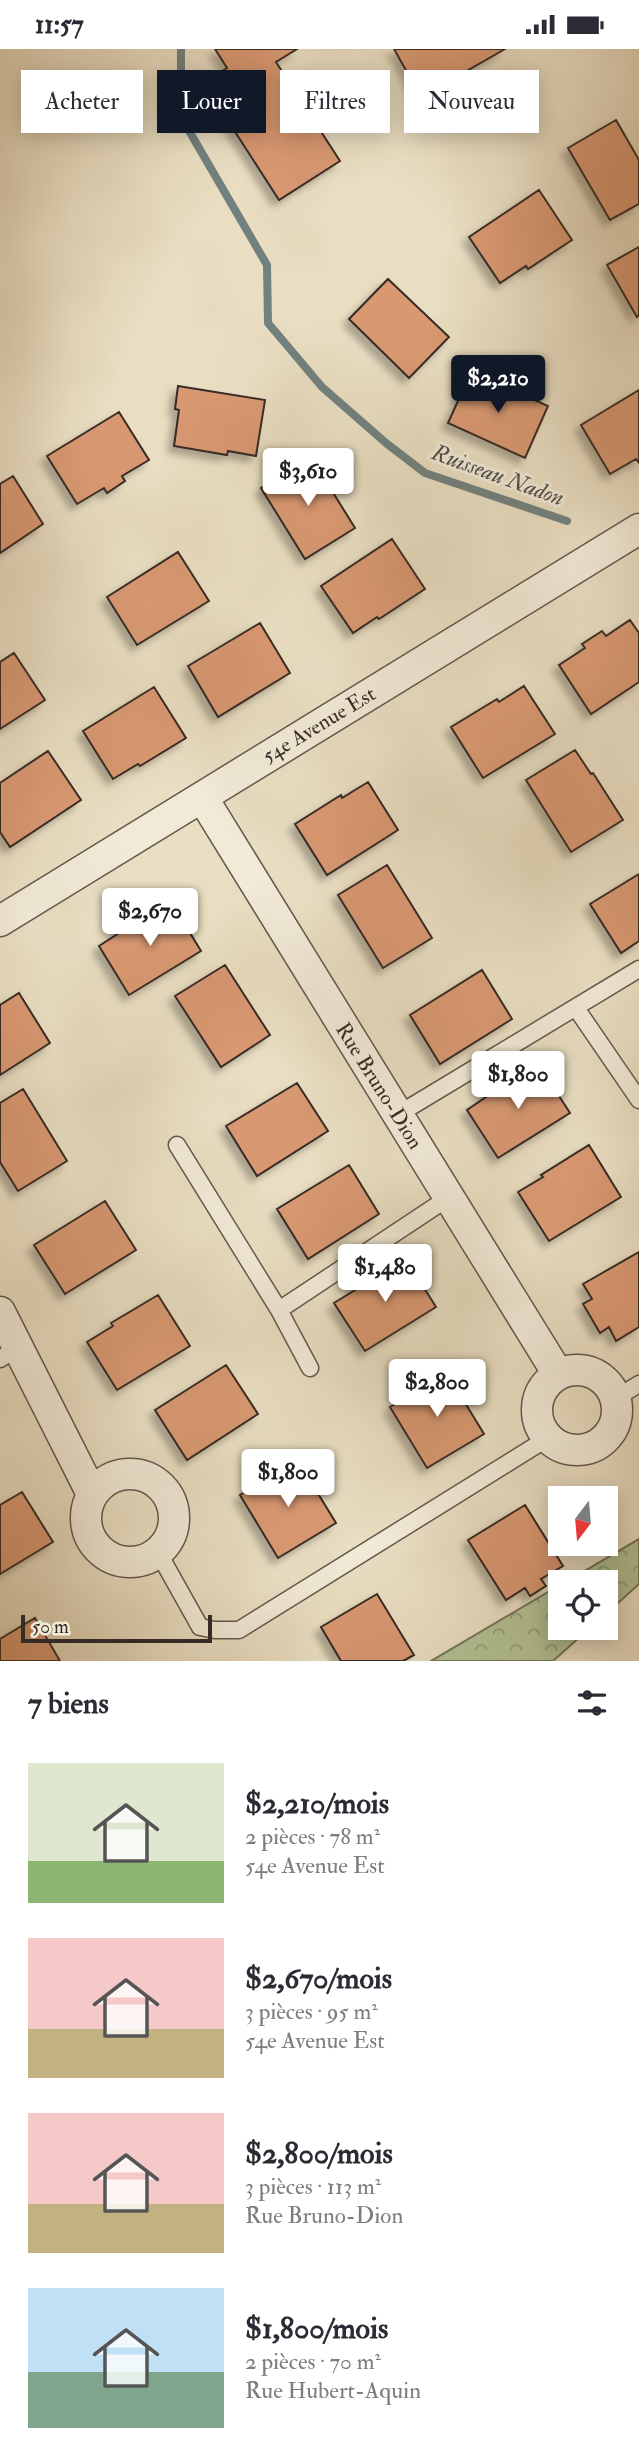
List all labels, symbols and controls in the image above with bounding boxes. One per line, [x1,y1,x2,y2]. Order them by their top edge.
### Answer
text: 11:57 [35,9,83,41]
chip: Acheter [21,70,143,133]
chip: Louer [157,70,266,133]
chip: Filtres [280,70,390,133]
chip: Nouveau [404,70,539,133]
pin: $2,210 [441,355,555,415]
text: $2,210 [467,363,529,392]
water label: Ruisseau Nadon [427,437,568,512]
pin: $3,610 [251,449,365,508]
text: $3,610 [279,456,337,485]
street label: 54e Avenue Est [257,680,381,769]
pin: $2,670 [93,888,207,948]
text: $2,670 [118,896,182,925]
street label: Rue Bruno-Dion [329,1018,429,1155]
pin: $1,800 [461,1051,575,1111]
text: $1,800 [487,1059,549,1088]
pin: $1,480 [328,1245,442,1304]
text: $1,480 [354,1252,416,1281]
pin: $2,800 [380,1359,494,1419]
text: $2,800 [405,1367,469,1396]
pin: $1,800 [231,1449,345,1509]
text: $1,800 [257,1457,319,1486]
north arrow [548,1486,618,1556]
map controls [548,1486,618,1640]
button: locate [548,1570,618,1640]
scale bar [21,1612,212,1644]
text: 50 m [32,1615,69,1639]
icon: filters [573,1684,611,1722]
text: 7 biens [28,1685,109,1722]
text: $2,210/mois [245,1785,389,1822]
icon: home [84,1791,168,1875]
text: 2 pièces · 78 m² [245,1822,380,1851]
text: 54e Avenue Est [245,1851,385,1880]
text: $2,670/mois [245,1960,392,1997]
icon: home [84,1966,168,2050]
text: 3 pièces · 95 m² [245,1997,378,2026]
text: 54e Avenue Est [245,2026,385,2055]
text: $2,800/mois [245,2135,393,2172]
icon: home [84,2141,168,2225]
text: 3 pièces · 113 m² [245,2172,381,2201]
text: Rue Bruno-Dion [245,2201,403,2230]
text: $1,800/mois [245,2310,388,2347]
icon: home [84,2316,168,2400]
text: 2 pièces · 70 m² [245,2347,381,2376]
text: Rue Hubert-Aquin [245,2376,421,2405]

